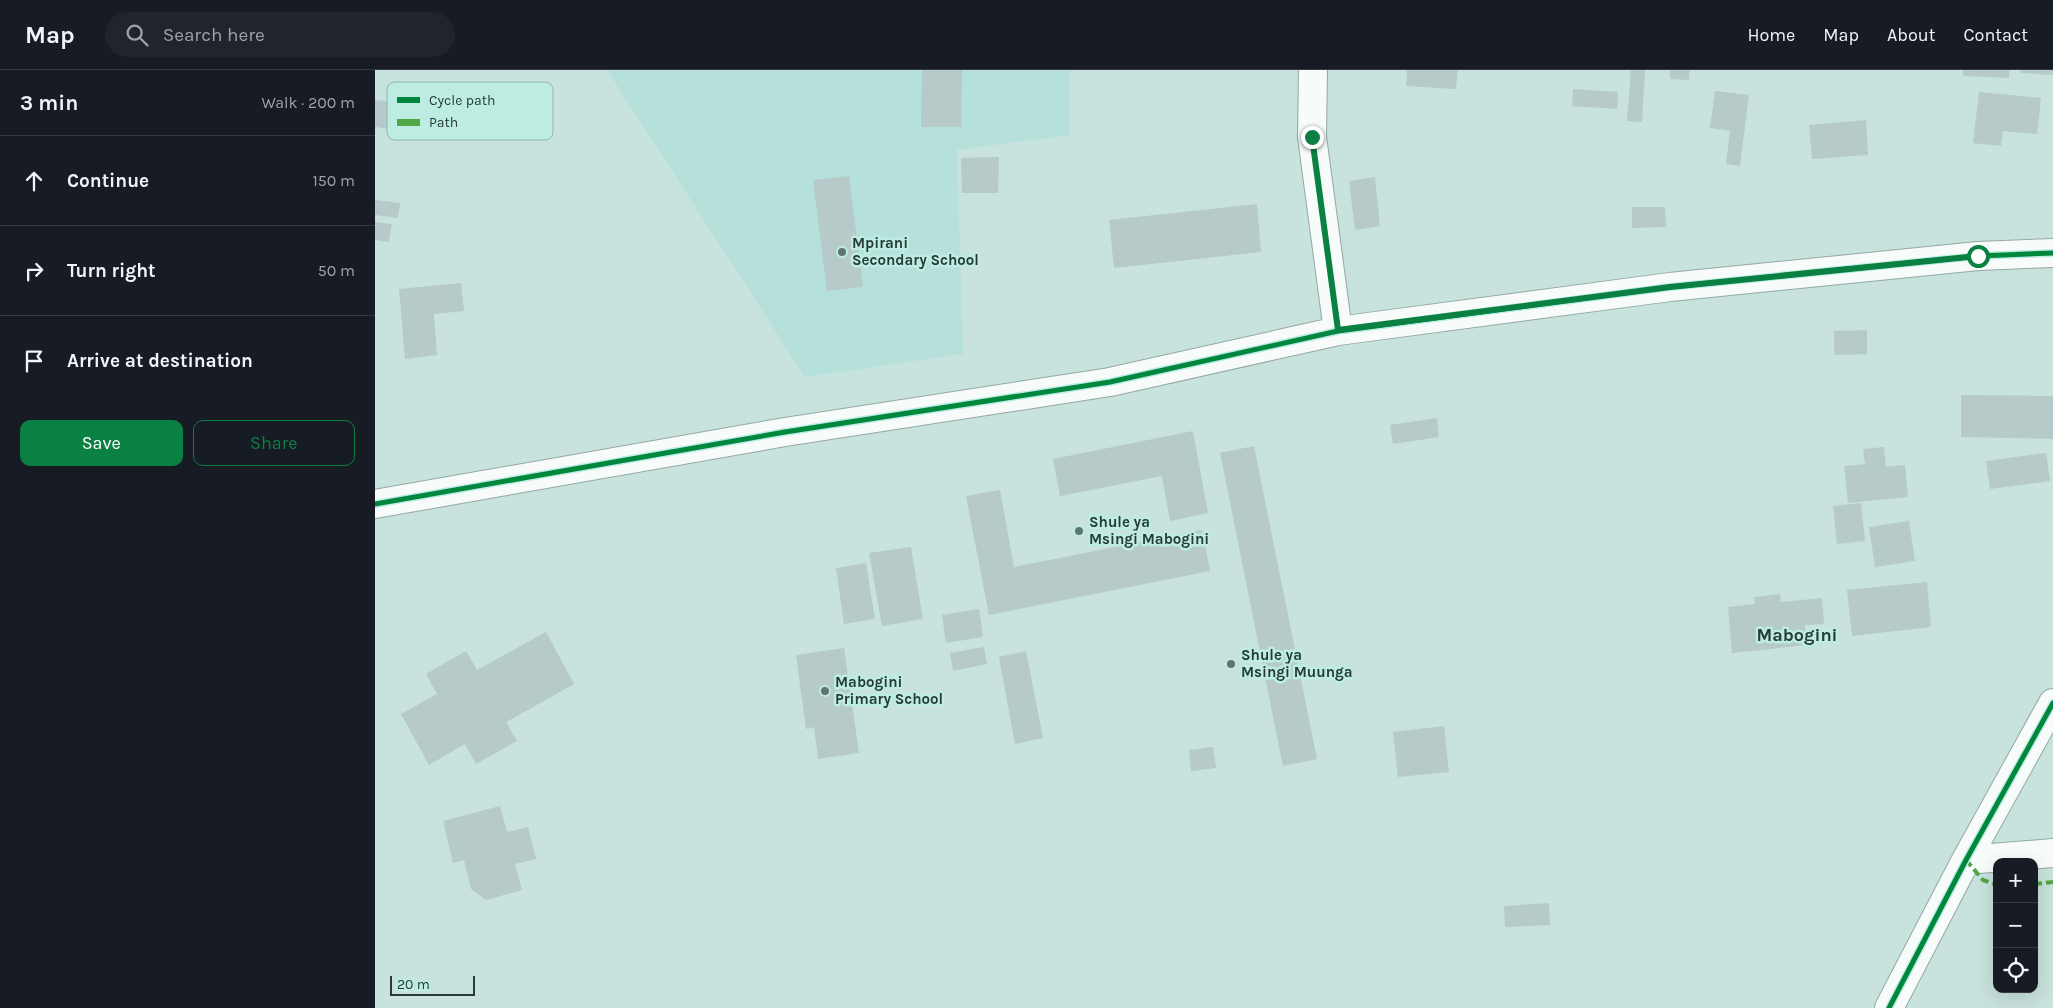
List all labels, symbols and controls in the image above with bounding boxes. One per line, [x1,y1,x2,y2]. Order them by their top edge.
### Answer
search box [105,12,455,57]
text: Map [25,21,75,49]
icon: search [123,21,151,49]
text: Search here [163,24,265,46]
text: Home [1747,24,1795,46]
text: Map [1823,24,1859,46]
text: About [1887,24,1936,46]
text: Contact [1964,24,2028,46]
legend [387,82,553,140]
text: 3 min [20,91,78,115]
text: Cycle path [429,92,495,109]
text: Walk · 200 m [261,93,355,112]
text: Path [429,114,458,131]
route end [1301,126,1324,149]
icon: ahead [20,167,48,195]
text: Continue [67,170,149,192]
text: 150 m [312,171,355,190]
place label: Mpirani Secondary School [852,234,979,269]
route start [1967,245,1990,268]
marker: Mpirani Secondary School [836,246,848,258]
icon: right [20,257,48,285]
text: Turn right [67,260,156,282]
text: 50 m [318,261,355,280]
icon: arrive [20,347,48,375]
text: Arrive at destination [67,350,253,372]
button: Save [20,420,183,466]
button: Share [193,420,355,466]
place label: Shule ya Msingi Mabogini [1089,513,1209,548]
marker: Shule ya Msingi Mabogini [1073,525,1085,537]
district label: Mabogini [1756,624,1838,646]
place label: Shule ya Msingi Muunga [1241,646,1353,681]
marker: Shule ya Msingi Muunga [1225,658,1237,670]
place label: Mabogini Primary School [835,673,943,708]
marker: Mabogini Primary School [819,685,831,697]
map controls [1993,858,2038,993]
button: + [1993,858,2038,903]
button: − [1993,903,2038,948]
button: locate [1993,948,2038,993]
scale bar [390,973,475,996]
text: 20 m [397,976,430,993]

